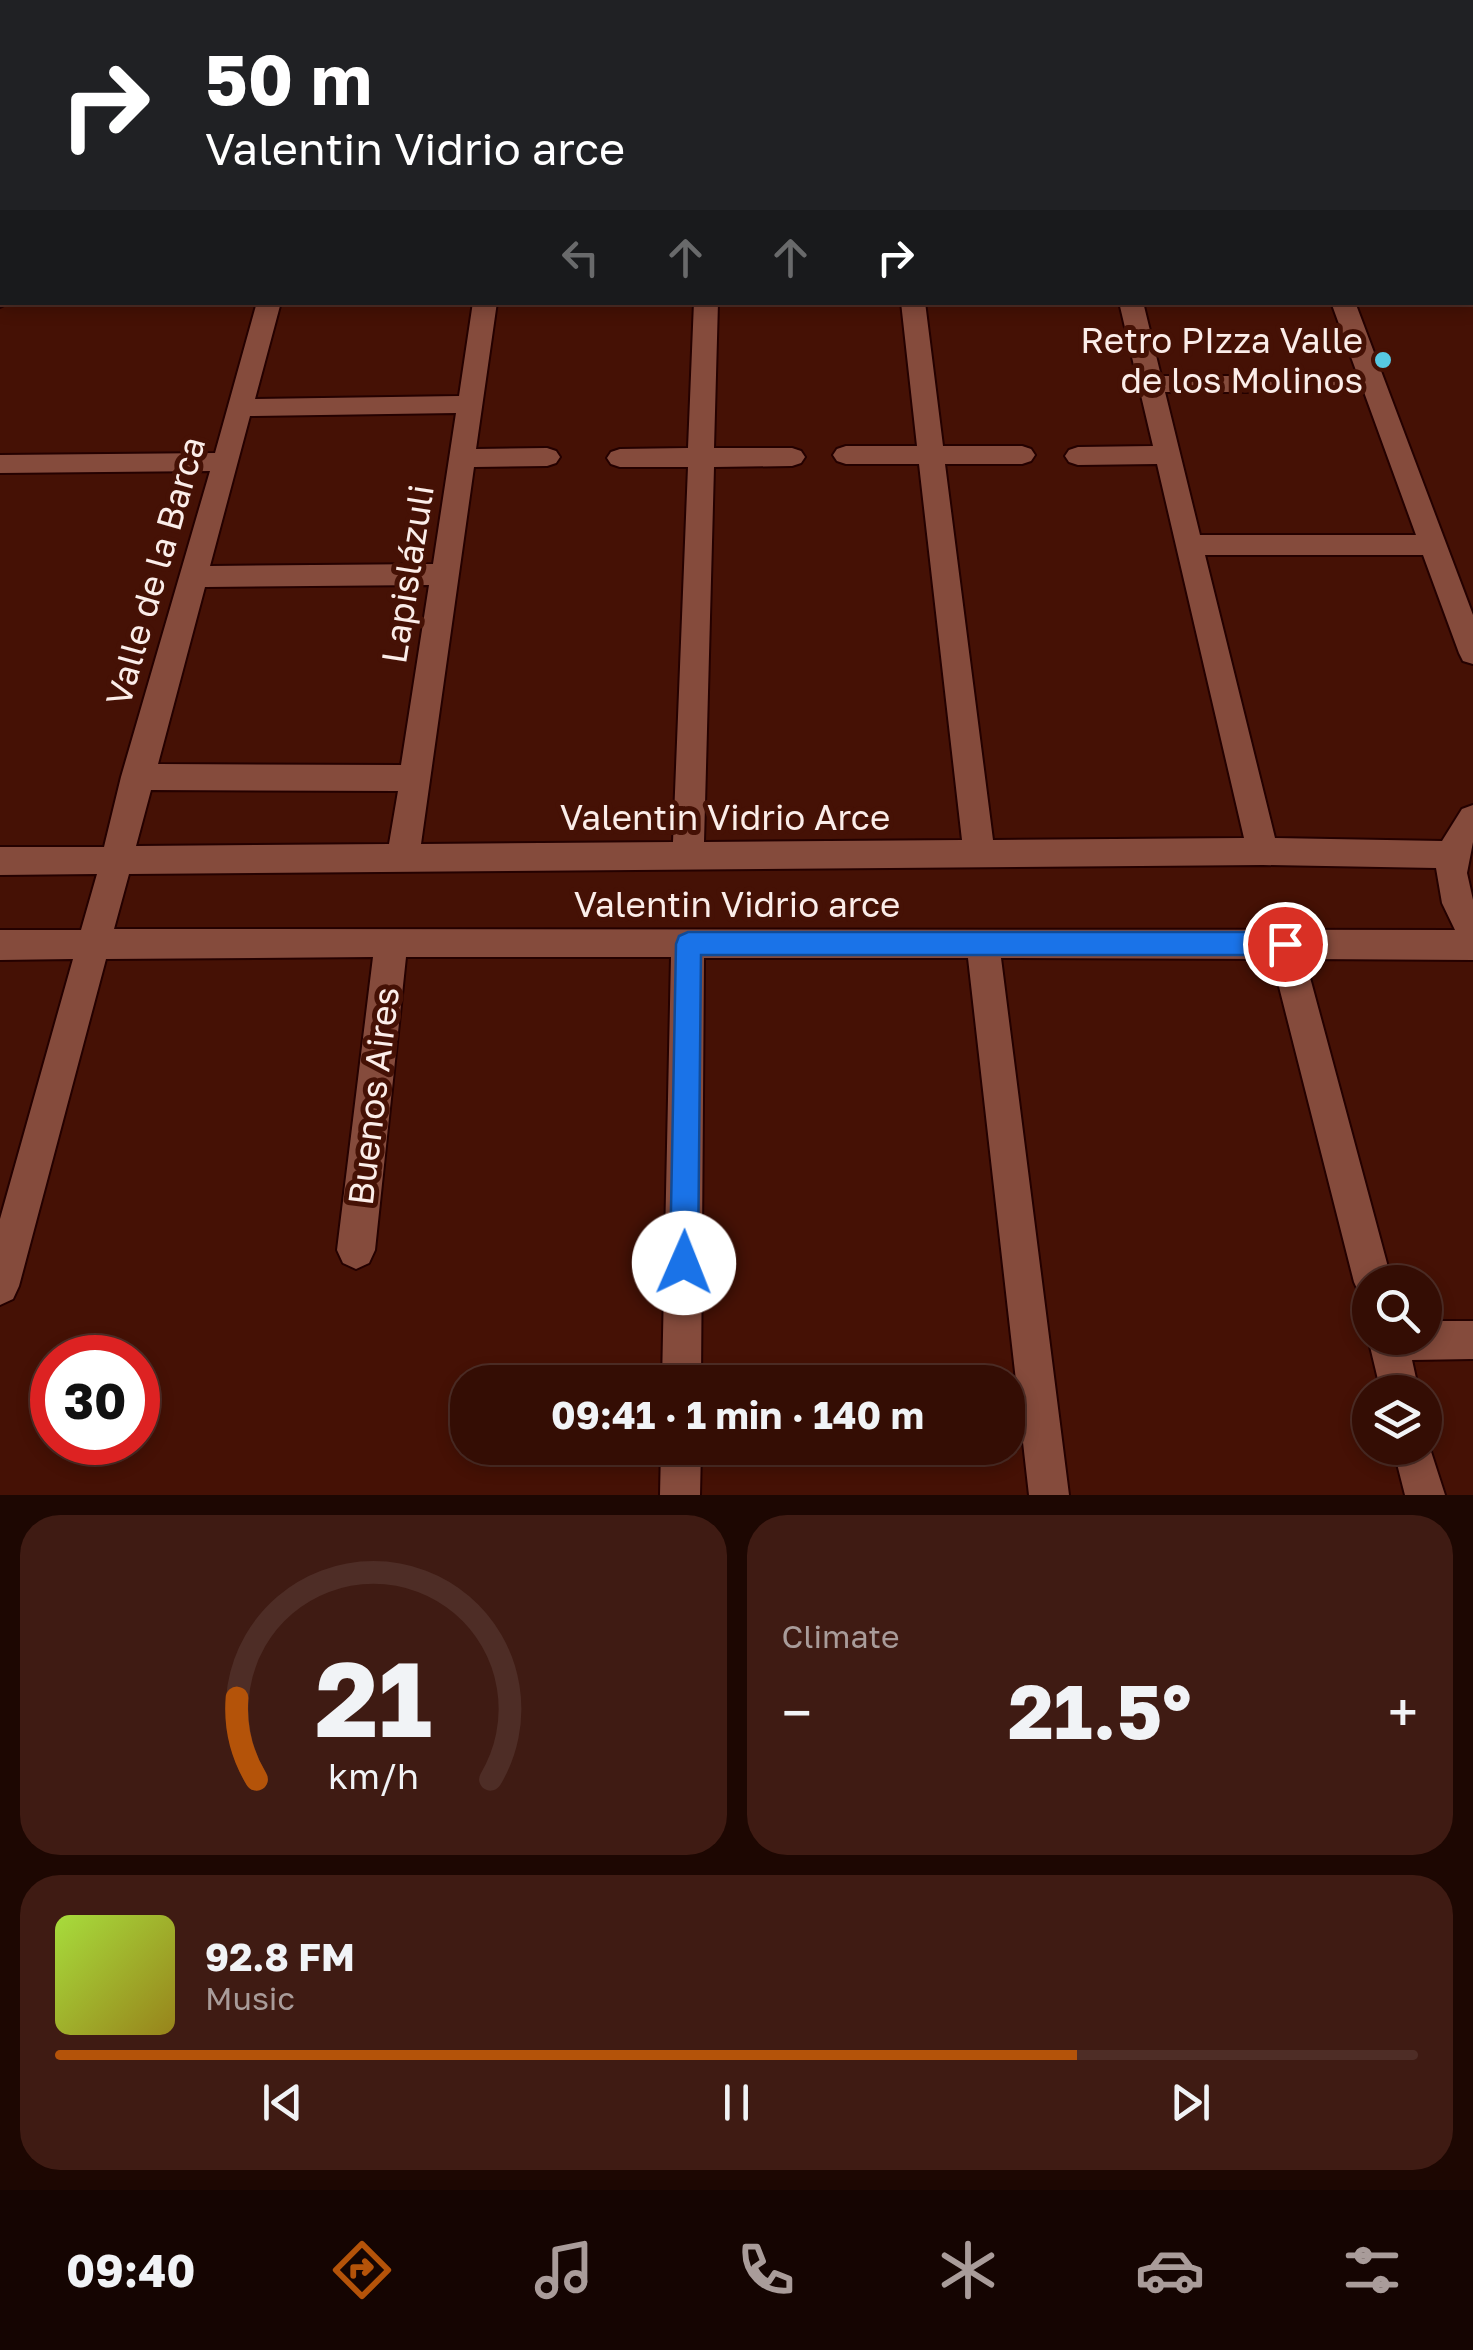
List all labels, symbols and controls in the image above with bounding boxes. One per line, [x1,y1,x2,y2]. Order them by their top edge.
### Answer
text: 50 m [205,36,372,120]
icon: right [40,40,170,170]
text: Valentin Vidrio arce [205,121,625,175]
icon: left [553,230,608,285]
icon: ahead [658,230,713,285]
icon: ahead [763,230,818,285]
icon: right [868,230,923,285]
place label: Retro PIzza Valle de los Molinos [1080,319,1363,401]
marker: Retro PIzza Valle de los Molinos [1372,349,1394,371]
street label: Valle de la Barca [97,432,213,710]
street label: Lapislázuli [372,482,442,666]
street label: Valentin Vidrio Arce [560,796,890,838]
street label: Valentin Vidrio arce [574,883,900,925]
pin [1243,902,1328,987]
icon: arrive [1258,917,1313,972]
street label: Buenos Aires [339,984,407,1208]
position arrow [632,1211,736,1315]
map controls [1352,1265,1442,1465]
button: search [1352,1265,1442,1355]
speed limit sign: 30 [30,1335,160,1465]
button: layers [1352,1375,1442,1465]
text: 09:41 · 1 min · 140 m [551,1392,924,1437]
text: Climate [782,1617,900,1655]
text: 21 [315,1635,432,1760]
text: 21.5° [1008,1665,1191,1756]
text: − [782,1679,812,1745]
text: + [1388,1679,1418,1745]
text: km/h [328,1754,419,1797]
text: 92.8 FM [205,1934,355,1979]
text: Music [205,1979,295,2017]
icon: previous [255,2075,310,2130]
icon: pause [709,2075,764,2130]
icon: next [1163,2075,1218,2130]
icon: directions [327,2235,397,2305]
icon: music [529,2235,599,2305]
icon: phone [731,2235,801,2305]
icon: climate [933,2235,1003,2305]
icon: car [1135,2235,1205,2305]
icon: filters [1337,2235,1407,2305]
text: 09:40 [66,2243,196,2297]

